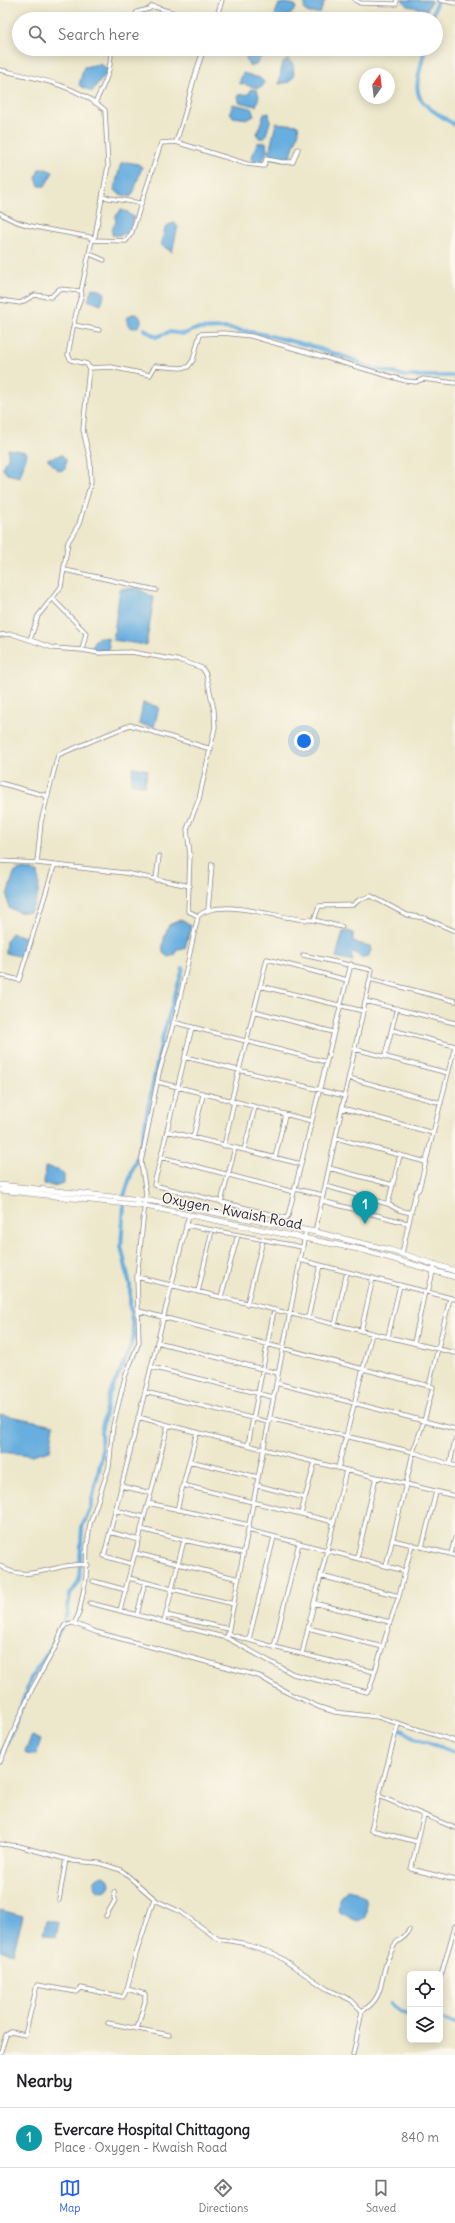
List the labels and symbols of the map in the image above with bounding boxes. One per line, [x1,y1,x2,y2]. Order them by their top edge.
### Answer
north arrow [359,68,395,104]
your location [294,731,314,751]
street label: Oxygen - Kwaish Road [160,1189,304,1233]
pin: 1 [352,1191,378,1224]

